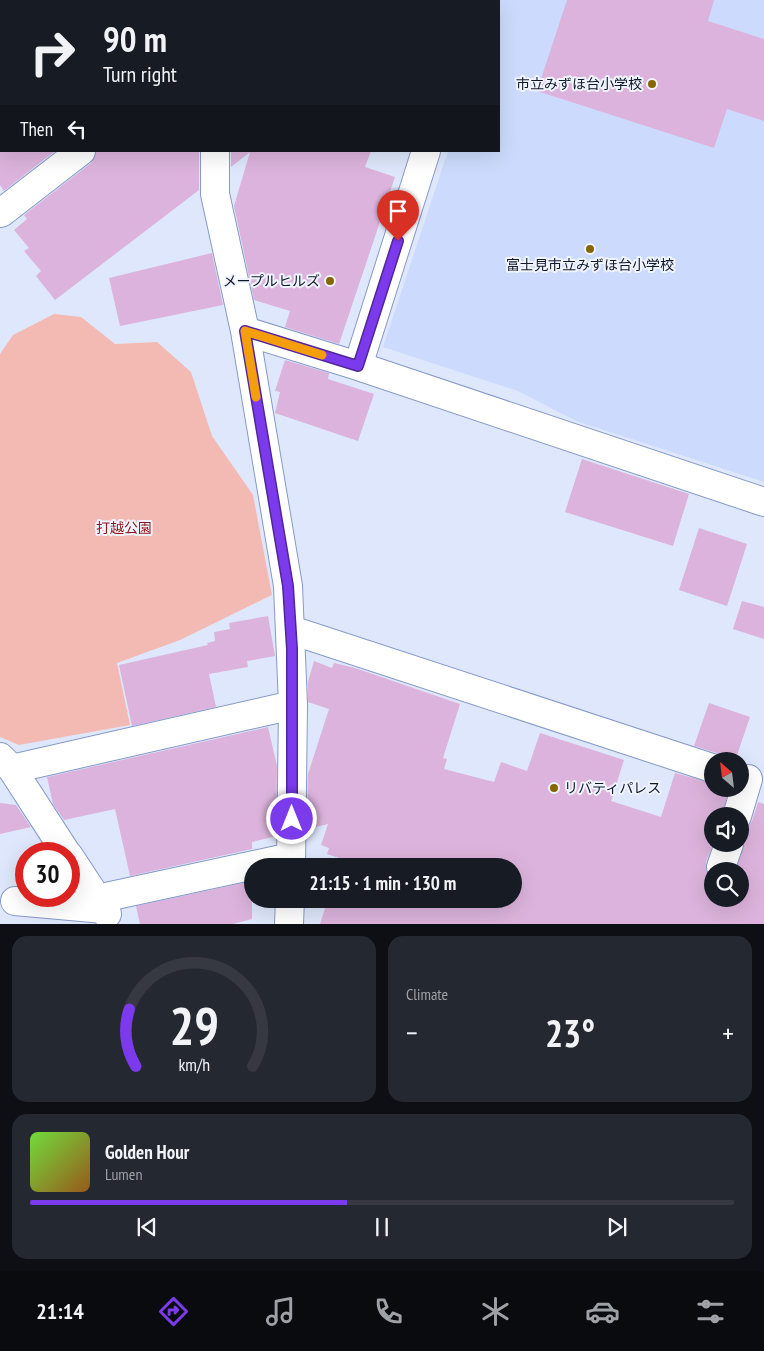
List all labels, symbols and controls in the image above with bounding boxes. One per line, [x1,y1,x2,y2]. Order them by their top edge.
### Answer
text: 90 m [103,16,167,62]
icon: right [20,20,85,85]
text: Turn right [103,60,177,88]
place label: 市立みずほ台小学校 [516,75,642,93]
marker: 市立みずほ台小学校 [646,78,658,90]
icon: left [63,115,91,143]
text: Then [20,117,53,141]
pin [377,190,419,241]
icon: arrive [384,197,412,225]
marker: 富士見市立みずほ台小学校 [584,243,596,255]
place label: 富士見市立みずほ台小学校 [506,256,674,274]
place label: メープルヒルズ [223,272,320,290]
marker: メープルヒルズ [324,275,336,287]
park label: 打越公園 [96,519,152,537]
north arrow [704,752,749,798]
map controls [704,752,749,907]
place label: リバティパレス [564,779,661,797]
marker: リバティパレス [548,782,560,794]
position arrow [265,792,317,844]
button: sound [704,807,749,852]
speed limit sign: 30 [15,842,80,907]
button: search [704,862,749,907]
text: 21:15 · 1 min · 130 m [310,871,456,895]
text: Climate [406,984,448,1004]
text: 29 [169,992,219,1059]
text: 23° [545,1008,595,1057]
text: − [406,1014,418,1051]
text: + [722,1014,734,1051]
text: km/h [178,1053,210,1076]
text: Golden Hour [105,1140,189,1164]
text: Lumen [105,1164,142,1184]
icon: previous [133,1213,161,1241]
icon: pause [368,1213,396,1241]
icon: next [603,1213,631,1241]
icon: directions [156,1294,191,1329]
icon: music [263,1294,298,1329]
icon: phone [371,1294,406,1329]
icon: climate [478,1294,513,1329]
icon: car [585,1294,620,1329]
icon: filters [693,1294,728,1329]
text: 21:14 [36,1297,84,1325]

